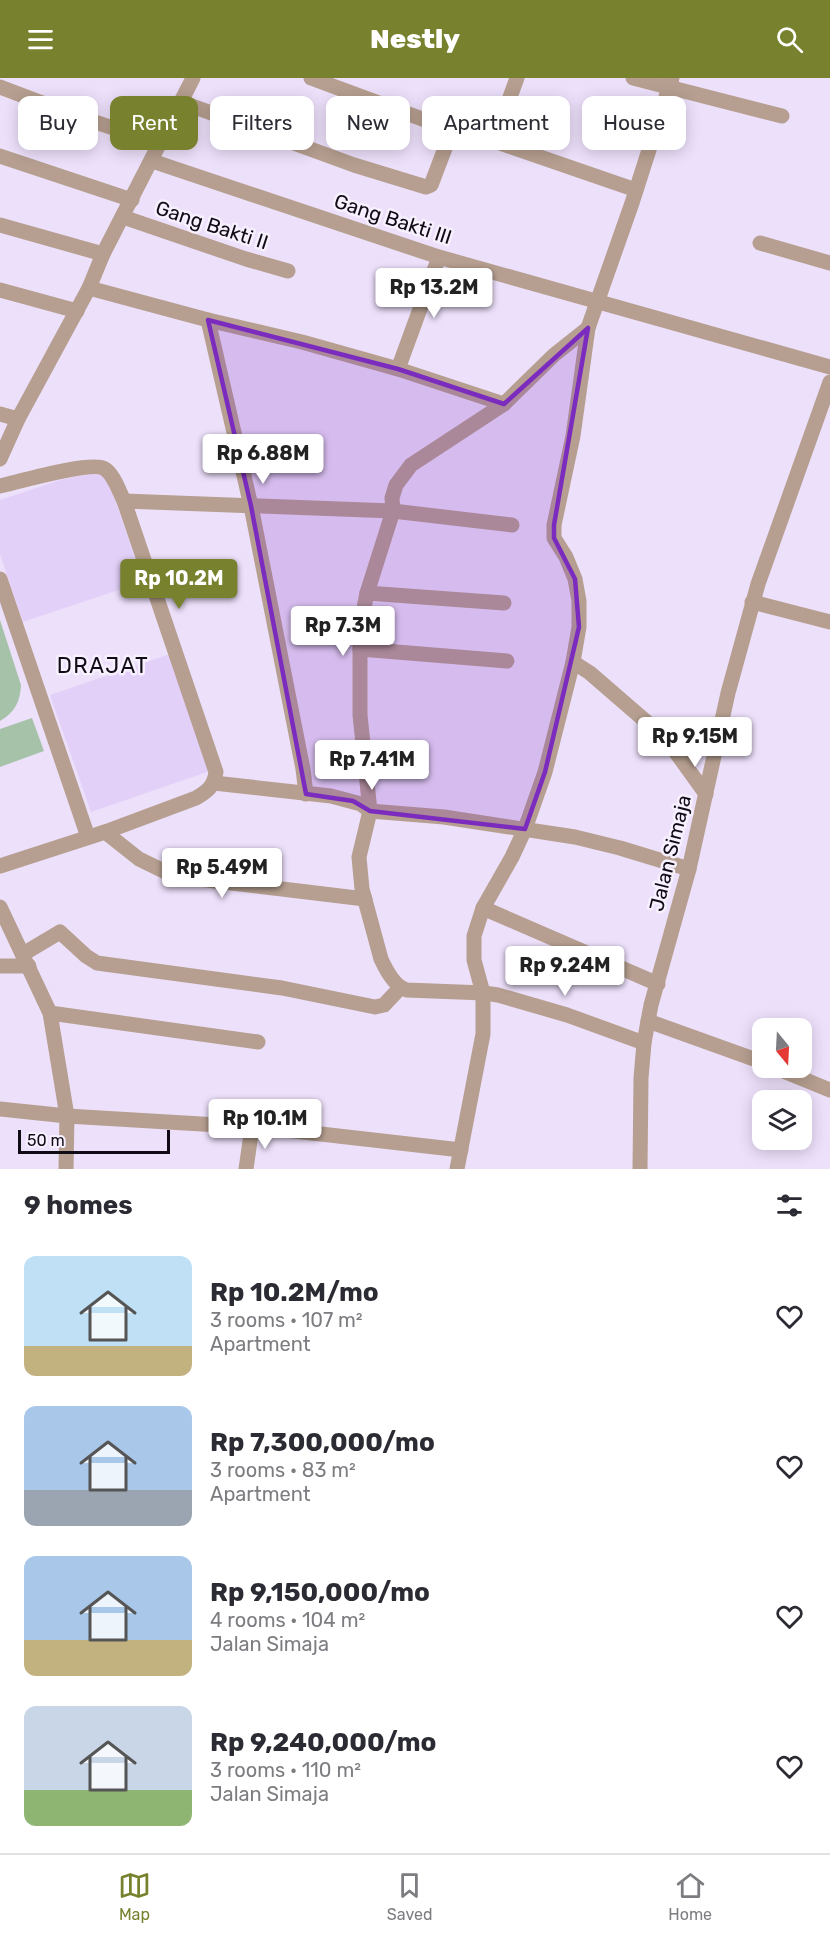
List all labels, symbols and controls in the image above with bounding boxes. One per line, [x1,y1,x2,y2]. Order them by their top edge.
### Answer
icon: menu [24,23,57,56]
text: Nestly [370,23,460,55]
icon: search [773,23,806,56]
chip: Buy [18,96,98,150]
chip: Rent [110,96,198,150]
chip: Filters [210,96,314,150]
chip: New [326,96,410,150]
chip: Apartment [422,96,570,150]
chip: House [582,96,686,150]
street label: Gang Bakti III [331,189,455,249]
street label: Gang Bakti II [153,196,271,254]
pin: Rp 13.2M [372,268,496,319]
text: Rp 13.2M [389,275,479,299]
pin: Rp 6.88M [201,434,325,485]
text: Rp 6.88M [217,441,309,465]
pin: Rp 10.2M [117,559,241,610]
text: Rp 10.2M [134,566,224,590]
pin: Rp 7.3M [288,606,398,657]
text: Rp 7.3M [305,613,381,637]
district label: DRAJAT [57,652,149,679]
pin: Rp 9.15M [633,717,757,768]
text: Rp 9.15M [652,724,738,748]
pin: Rp 7.41M [310,740,434,791]
text: Rp 7.41M [329,747,415,771]
street label: Jalan Simaja [644,792,696,914]
pin: Rp 5.49M [160,848,284,899]
text: Rp 5.49M [176,855,268,879]
pin: Rp 9.24M [503,946,627,997]
text: Rp 9.24M [519,953,611,977]
north arrow [752,1018,812,1078]
map controls [752,1018,812,1150]
button: layers [752,1090,812,1150]
pin: Rp 10.1M [203,1099,327,1150]
text: Rp 10.1M [223,1106,307,1130]
scale bar [18,1127,170,1154]
text: 50 m [27,1131,65,1150]
icon: filters [773,1189,806,1222]
text: 9 homes [24,1190,133,1221]
text: Rp 10.2M/mo [210,1277,379,1308]
icon: home [72,1280,144,1352]
icon: heart [773,1300,806,1333]
text: 3 rooms · 107 m² [210,1308,363,1332]
text: Apartment [210,1332,311,1356]
text: Rp 7,300,000/mo [210,1427,435,1458]
icon: home [72,1430,144,1502]
icon: heart [773,1450,806,1483]
text: 3 rooms · 83 m² [210,1458,356,1482]
text: Apartment [210,1482,311,1506]
text: Rp 9,150,000/mo [210,1577,430,1608]
icon: home [72,1580,144,1652]
icon: heart [773,1600,806,1633]
text: 4 rooms · 104 m² [210,1608,365,1632]
text: Jalan Simaja [210,1632,329,1656]
text: Rp 9,240,000/mo [210,1727,436,1758]
icon: home [72,1730,144,1802]
icon: heart [773,1750,806,1783]
text: 3 rooms · 110 m² [210,1758,361,1782]
text: Jalan Simaja [210,1782,329,1806]
tab: Map [118,1869,151,1924]
tab: Saved [387,1869,432,1924]
tab: Home [668,1869,712,1924]

